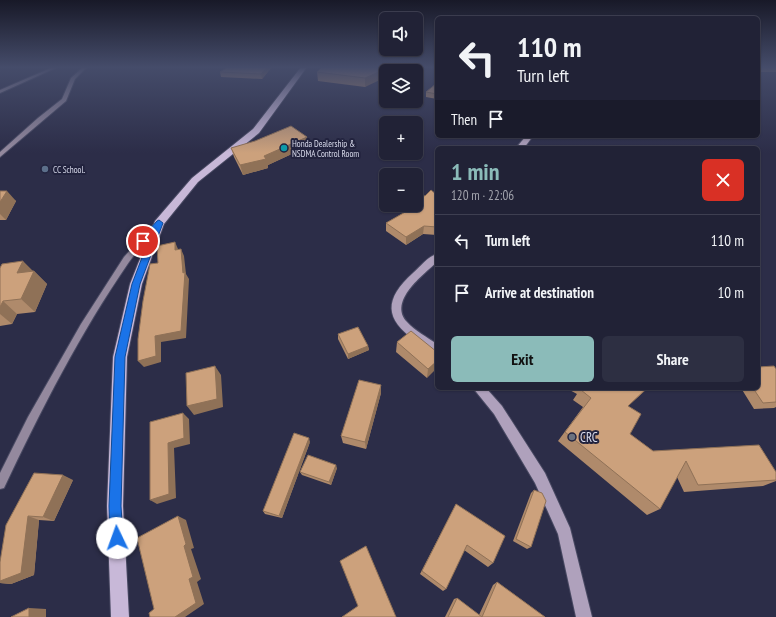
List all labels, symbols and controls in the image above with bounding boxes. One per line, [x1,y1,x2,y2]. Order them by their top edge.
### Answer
map controls [379,12,423,212]
button: sound [379,12,423,56]
text: 110 m [517,28,581,65]
icon: left [451,32,503,84]
button: layers [379,64,423,108]
text: Turn left [517,64,569,87]
icon: arrive [485,108,507,130]
text: Then [451,110,477,129]
button: + [379,116,423,160]
place label: Honda Dealership & NSDMA Control Room [292,138,359,159]
marker: Honda Dealership & NSDMA Control Room [279,143,289,153]
text: 1 min [451,156,499,187]
button: close [702,159,744,201]
marker: CC School. [40,164,50,174]
place label: CC School. [53,164,86,175]
button: − [379,168,423,212]
text: 120 m · 22:06 [451,187,514,204]
pin [126,224,160,258]
icon: arrive [132,230,154,252]
icon: left [451,230,473,252]
text: Turn left [485,231,530,250]
text: 110 m [711,231,744,250]
icon: arrive [451,282,473,304]
text: Arrive at destination [485,283,594,302]
text: 10 m [718,283,744,302]
button: Exit [451,336,594,382]
button: Share [602,336,744,382]
place label: CRC [580,429,598,446]
marker: CRC [567,432,577,442]
position arrow [96,517,138,559]

